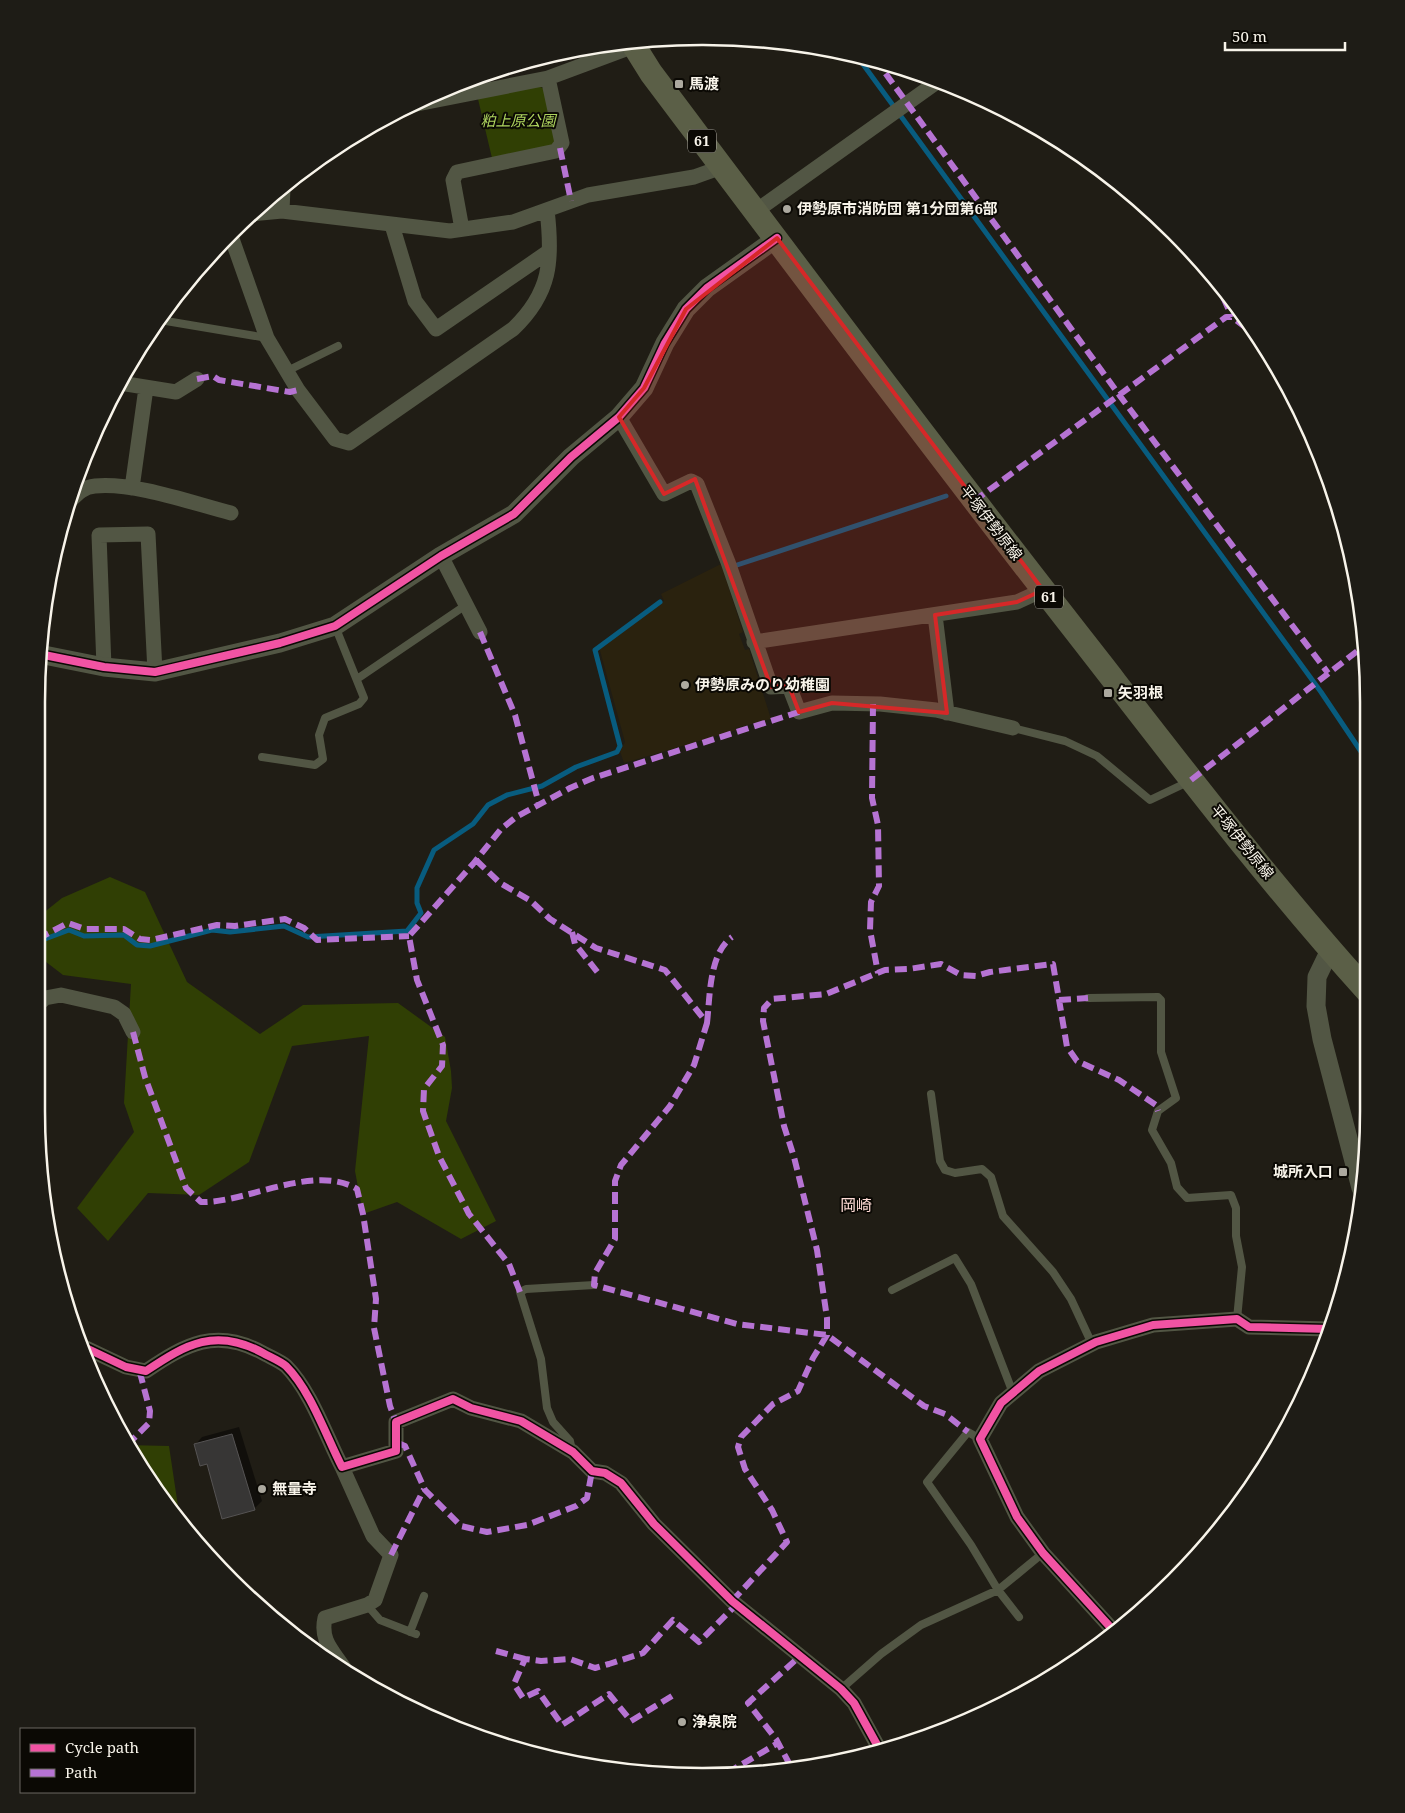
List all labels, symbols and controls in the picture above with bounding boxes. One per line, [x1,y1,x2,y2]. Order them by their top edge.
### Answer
scale bar [1225,20,1345,52]
text: 50 m [1232,26,1267,46]
place label: 馬渡 [689,73,719,93]
marker: 馬渡 [673,78,685,90]
park label: 粕上原公園 [480,110,557,130]
road number: 61 [688,130,716,152]
place label: 伊勢原市消防団 第1分団第6部 [797,198,998,218]
marker: 伊勢原市消防団 第1分団第6部 [781,203,793,215]
street label: 平塚伊勢原線 [956,481,1027,564]
road number: 61 [1035,586,1063,608]
place label: 伊勢原みのり幼稚園 [695,674,830,694]
marker: 伊勢原みのり幼稚園 [679,679,691,691]
place label: 矢羽根 [1118,682,1163,702]
marker: 矢羽根 [1102,687,1114,699]
street label: 平塚伊勢原線 [1207,800,1279,883]
place label: 城所入口 [1273,1161,1333,1181]
marker: 城所入口 [1337,1166,1349,1178]
district label: 岡崎 [840,1194,872,1216]
place label: 無量寺 [272,1478,317,1498]
marker: 無量寺 [256,1483,268,1495]
place label: 浄泉院 [692,1711,737,1731]
marker: 浄泉院 [676,1716,688,1728]
legend [20,1728,195,1793]
text: Cycle path [65,1737,140,1757]
text: Path [65,1762,98,1782]

